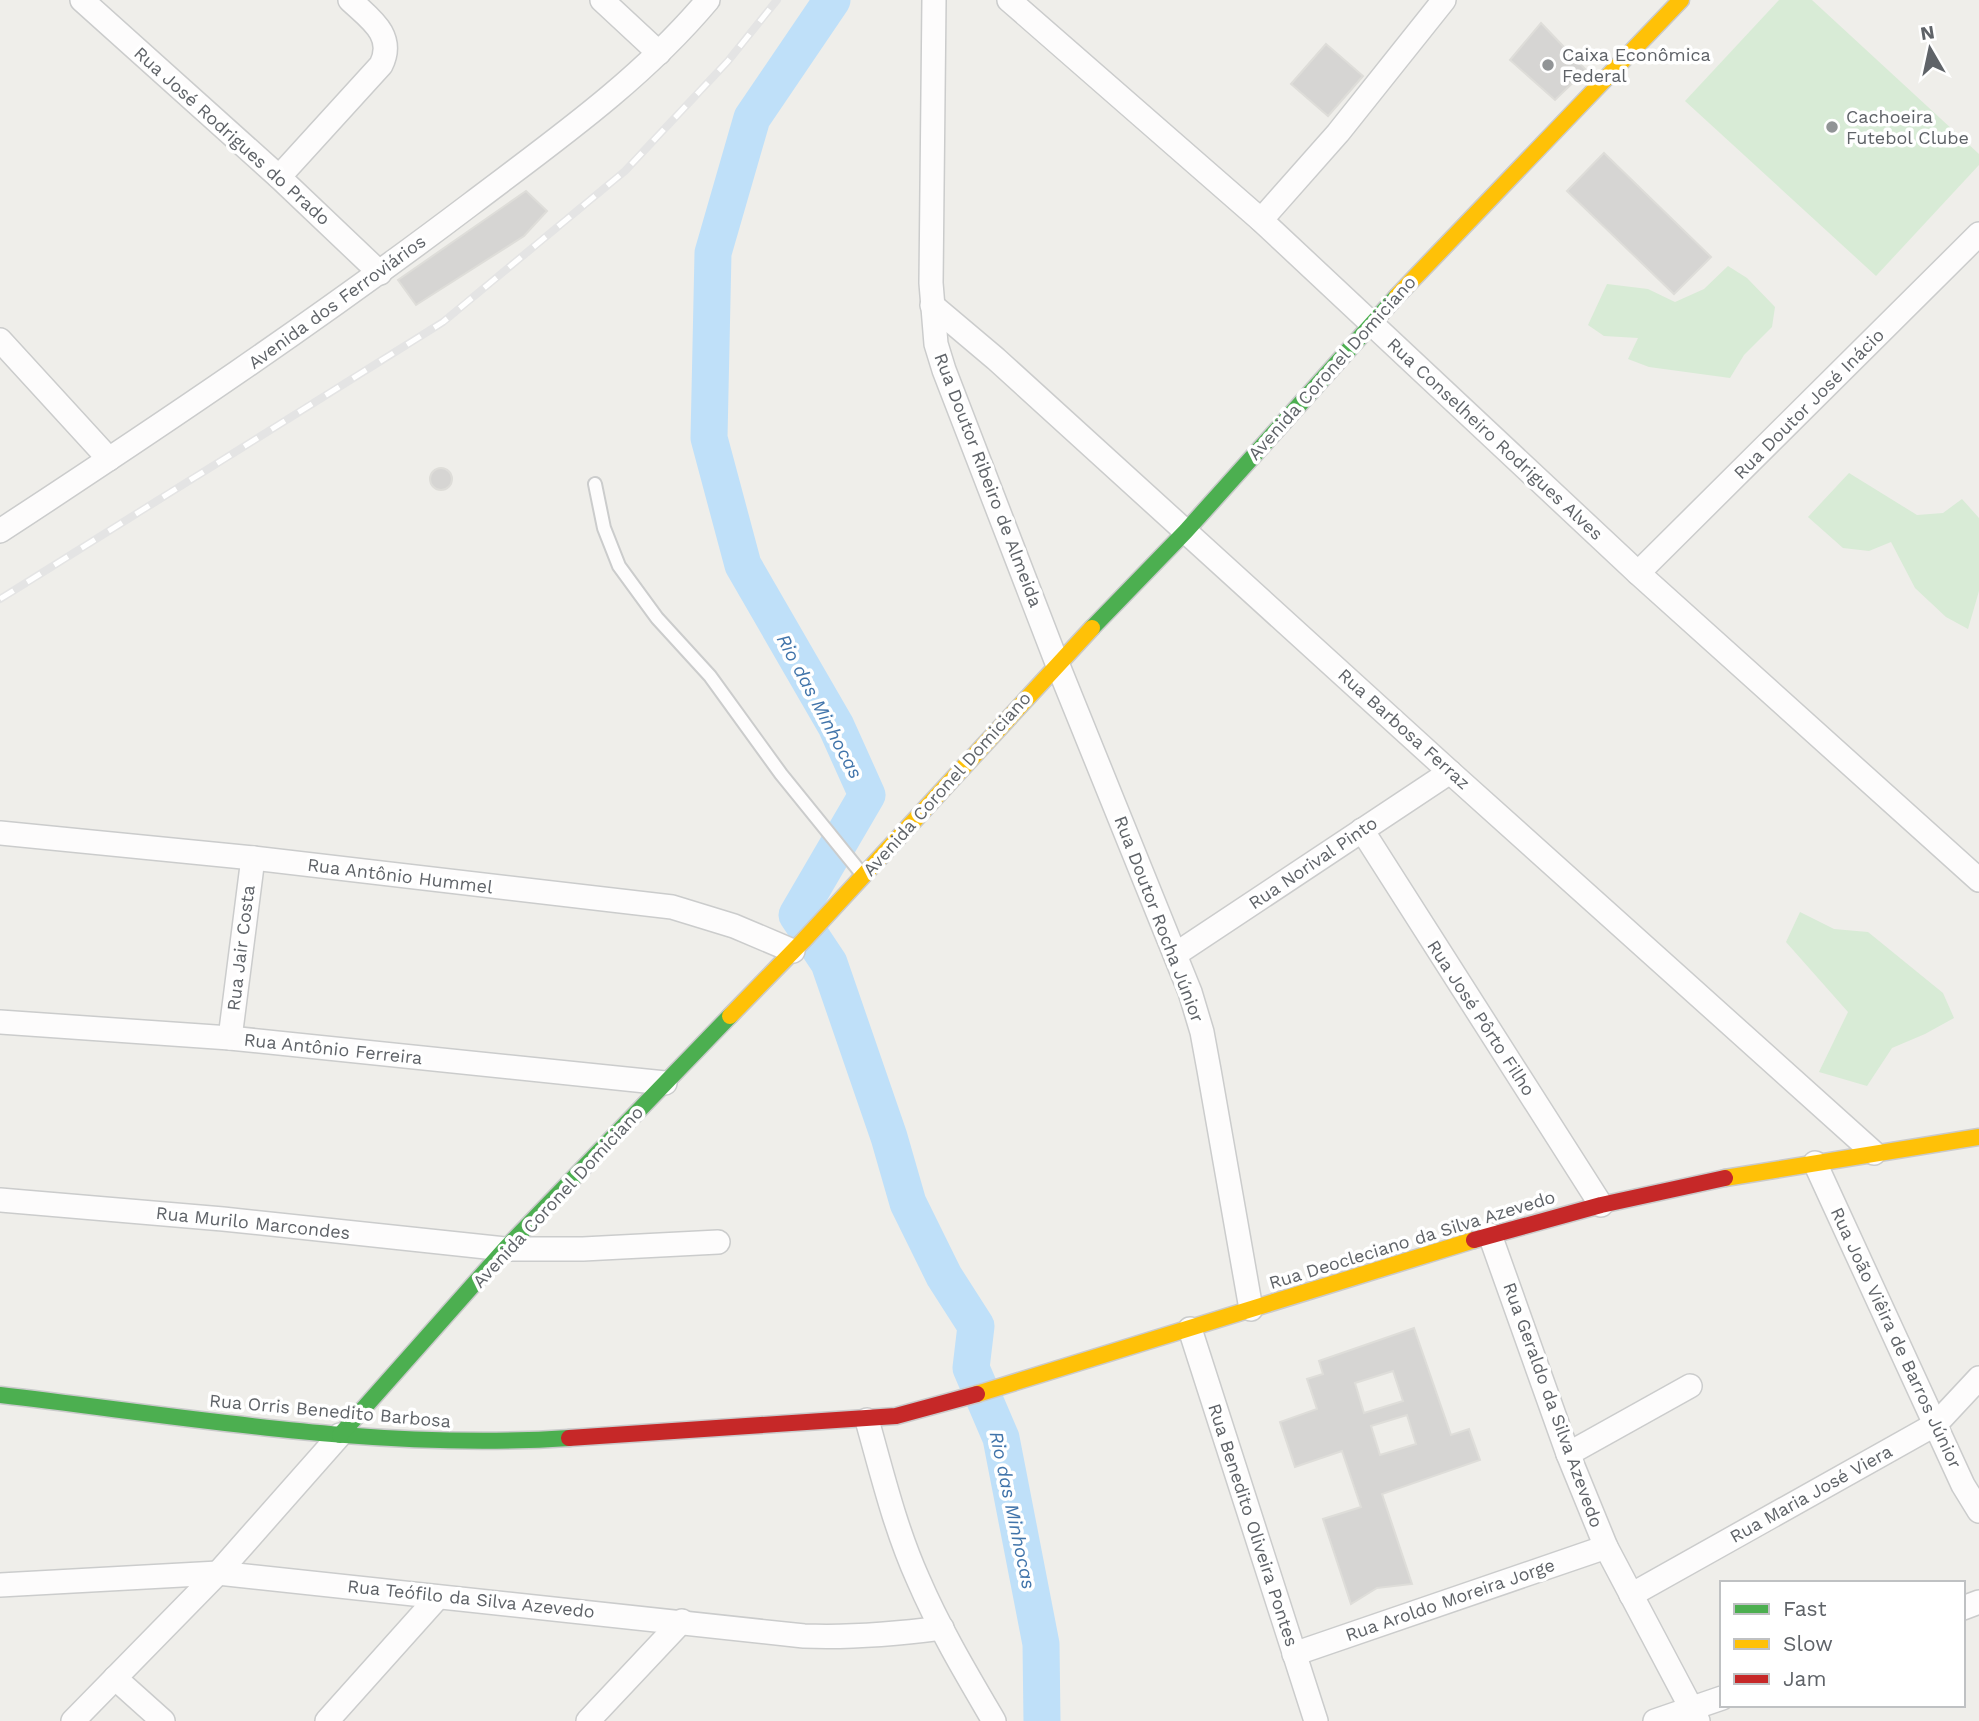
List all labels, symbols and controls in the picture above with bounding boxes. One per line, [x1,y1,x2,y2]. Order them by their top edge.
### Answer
north arrow [1895,14,1965,84]
text: N [1919,20,1936,45]
street label: Rua José Rodrigues do Prado [130,42,335,229]
place label: Caixa Econômica Federal [1562,44,1711,86]
marker: Caixa Econômica Federal [1540,57,1556,73]
place label: Cachoeira Futebol Clube [1846,106,1969,148]
marker: Cachoeira Futebol Clube [1824,119,1840,135]
street label: Avenida dos Ferroviários [244,230,430,373]
street label: Avenida Coronel Domiciano [1243,271,1420,464]
street label: Rua Doutor José Inácio [1729,324,1888,483]
street label: Rua Conselheiro Rodrigues Alves [1383,333,1607,544]
street label: Rua Doutor Ribeiro de Almeida [930,350,1047,610]
water label: Rio das Minhocas [772,630,868,783]
street label: Rua Barbosa Ferraz [1334,664,1475,793]
street label: Avenida Coronel Domiciano [858,687,1035,880]
street label: Rua Norival Pinto [1245,812,1381,913]
street label: Rua Doutor Rocha Júnior [1110,813,1209,1025]
street label: Rua Antônio Hummel [306,854,494,897]
street label: Rua Jair Costa [222,884,259,1012]
street label: Rua José Pôrto Filho [1423,936,1540,1099]
street label: Rua Antônio Ferreira [243,1029,423,1068]
street label: Avenida Coronel Domiciano [468,1102,647,1292]
street label: Rua Deocleciano da Silva Azevedo [1266,1186,1558,1293]
street label: Rua Murilo Marcondes [155,1202,351,1243]
street label: Rua João Viêira de Barros Júnior [1827,1204,1966,1472]
street label: Rua Geraldo da Silva Azevedo [1499,1279,1608,1530]
street label: Rua Orris Benedito Barbosa [208,1389,452,1432]
street label: Rua Benedito Oliveira Pontes [1204,1401,1303,1649]
water label: Rio das Minhocas [985,1429,1040,1591]
street label: Rua Maria José Viera [1726,1440,1896,1547]
street label: Rua Aroldo Moreira Jorge [1342,1554,1557,1645]
street label: Rua Teófilo da Silva Azevedo [346,1575,596,1622]
legend [1720,1581,1965,1707]
text: Fast [1783,1596,1827,1621]
text: Slow [1783,1631,1833,1656]
text: Jam [1783,1666,1826,1691]

